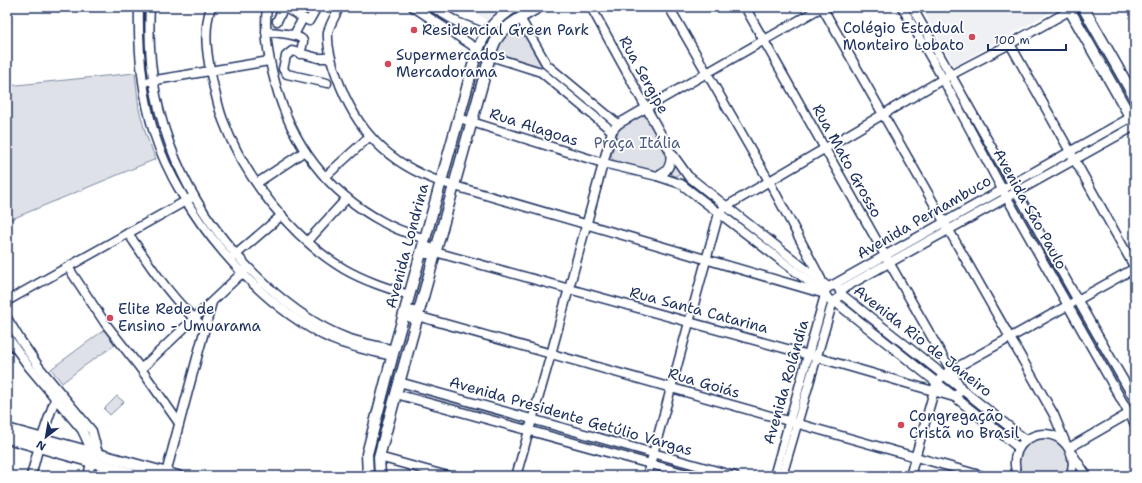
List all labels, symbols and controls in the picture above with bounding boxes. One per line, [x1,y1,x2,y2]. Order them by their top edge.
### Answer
place label: Colégio Estadual Monteiro Lobato [843,18,964,55]
place label: Residencial Green Park [422,20,589,40]
marker: Residencial Green Park [409,25,419,35]
scale bar [988,26,1066,52]
marker: Colégio Estadual Monteiro Lobato [967,32,977,42]
text: 100 m [994,32,1030,48]
street label: Rua Sergipe [614,33,674,117]
place label: Supermercados Mercadorama [396,45,505,82]
marker: Supermercados Mercadorama [383,59,393,69]
street label: Rua Mato Grosso [808,101,886,221]
street label: Rua Alagoas [487,103,581,151]
park label: Praça Itália [594,133,681,153]
street label: Avenida São Paulo [989,145,1071,273]
street label: Avenida Pernambuco [853,170,995,264]
street label: Avenida Londrina [381,181,433,311]
street label: Avenida Rio de Janeiro [850,281,996,401]
street label: Rua Santa Catarina [628,282,771,338]
place label: Elite Rede de Ensino - Umuarama [118,299,262,336]
marker: Elite Rede de Ensino - Umuarama [105,313,115,323]
street label: Avenida Rolândia [759,317,814,447]
street label: Rua Goiás [666,363,742,403]
street label: Avenida Presidente Getúlio Vargas [447,372,695,460]
place label: Congregação Cristã no Brasil [909,406,1020,443]
north arrow [26,417,66,457]
marker: Congregação Cristã no Brasil [896,420,906,430]
text: N [33,436,49,454]

